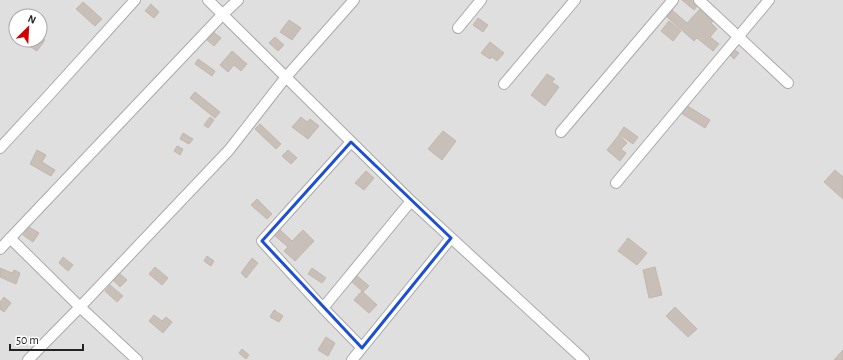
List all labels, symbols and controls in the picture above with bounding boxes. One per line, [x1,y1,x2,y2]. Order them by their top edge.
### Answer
north arrow [8,8,48,48]
text: N [26,13,38,26]
scale bar [10,326,83,352]
text: 50 m [16,334,39,346]

